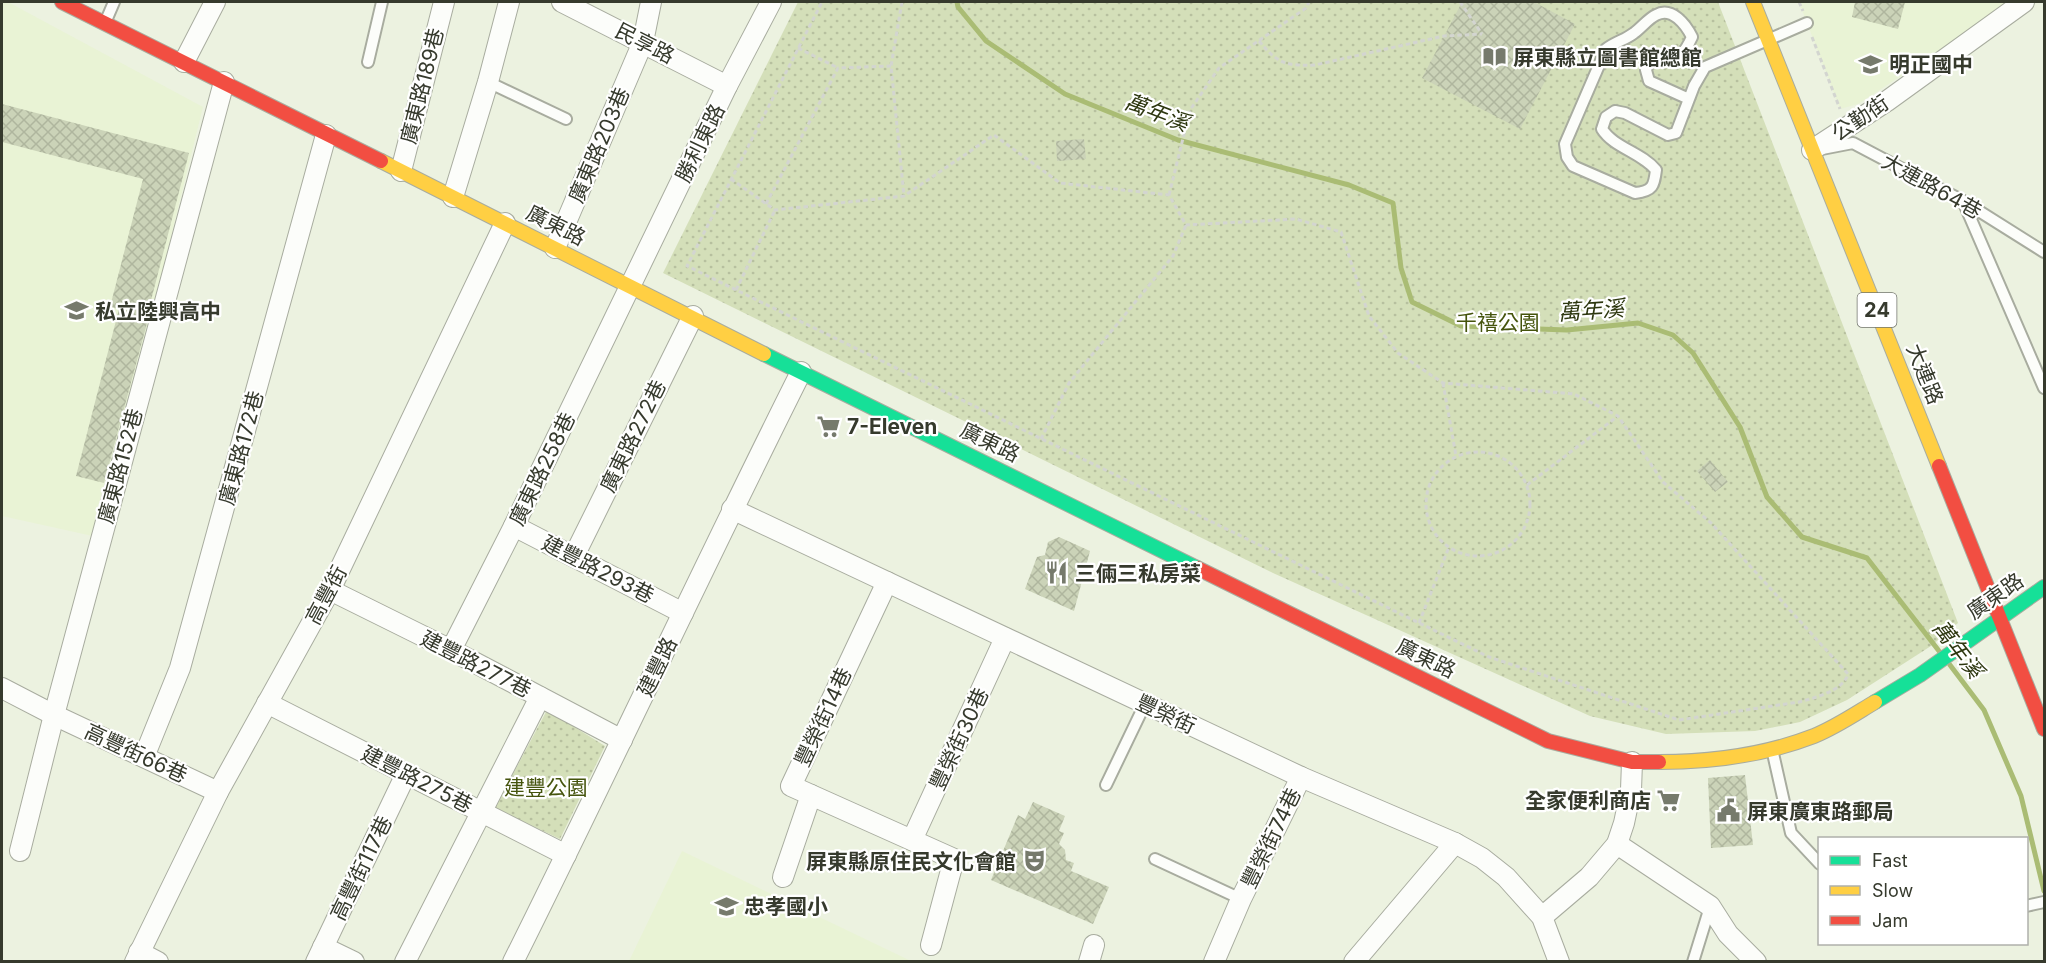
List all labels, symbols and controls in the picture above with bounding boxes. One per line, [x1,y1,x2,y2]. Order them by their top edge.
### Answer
street label: 民享路 [611,18,679,68]
street label: 廣東路189巷 [396,25,448,147]
library icon: 屏東縣立圖書館總館 [1482,44,1508,70]
place label: 屏東縣立圖書館總館 [1513,45,1702,70]
school or university icon: 明正國中 [1858,51,1884,77]
place label: 明正國中 [1889,52,1973,77]
street label: 廣東路203巷 [563,83,635,207]
water label: 萬年溪 [1122,88,1195,137]
street label: 公勤街 [1827,90,1893,146]
street label: 勝利東路 [670,100,730,186]
street label: 大連路64巷 [1878,148,1986,224]
street label: 廣東路 [522,200,590,250]
road number: 24 [1858,293,1896,327]
water label: 萬年溪 [1557,295,1628,325]
school or university icon: 私立陸興高中 [64,298,90,324]
place label: 私立陸興高中 [95,299,221,324]
park label: 千禧公園 [1456,310,1540,335]
street label: 大連路 [1902,340,1948,408]
street label: 廣東路272巷 [595,376,671,496]
street label: 廣東路172巷 [214,388,268,508]
street label: 廣東路152巷 [93,406,147,526]
street label: 廣東路258巷 [504,408,580,530]
supermarket icon: 7-Eleven [816,413,842,439]
place label: 7-Eleven [847,414,937,439]
street label: 廣東路 [956,417,1024,467]
street label: 建豐路293巷 [538,530,658,608]
restaurant icon: 三倆三私房菜 [1044,560,1070,586]
street label: 高豐街 [300,561,352,629]
place label: 三倆三私房菜 [1075,561,1201,586]
street label: 廣東路 [1962,568,2028,624]
water label: 萬年溪 [1927,615,1990,685]
street label: 建豐路277巷 [416,625,536,703]
street label: 建豐路 [632,633,682,701]
street label: 廣東路 [1392,633,1460,683]
street label: 豐榮街14巷 [789,664,857,770]
street label: 豐榮街30巷 [924,684,994,794]
street label: 豐榮街 [1132,689,1200,739]
street label: 高豐街66巷 [81,718,191,788]
street label: 建豐路275巷 [357,740,477,818]
park label: 建豐公園 [504,775,588,800]
street label: 豐榮街74巷 [1236,784,1306,892]
supermarket icon: 全家便利商店 [1656,787,1682,813]
place label: 全家便利商店 [1525,788,1651,813]
public building icon: 屏東廣東路郵局 [1716,798,1742,824]
place label: 屏東廣東路郵局 [1747,799,1894,824]
street label: 高豐街117巷 [325,812,397,924]
legend [1818,837,2028,945]
theatre icon: 屏東縣原住民文化會館 [1021,848,1047,874]
place label: 屏東縣原住民文化會館 [806,849,1016,874]
text: Fast [1872,850,1908,871]
text: Slow [1872,880,1913,901]
school or university icon: 忠孝國小 [713,893,739,919]
place label: 忠孝國小 [744,894,828,919]
text: Jam [1872,910,1908,931]

